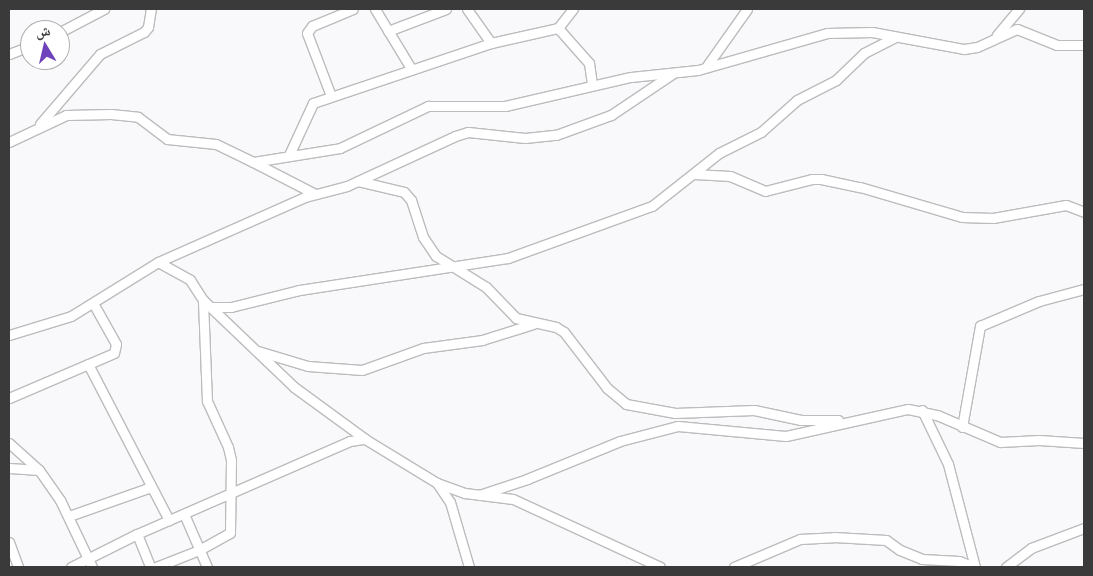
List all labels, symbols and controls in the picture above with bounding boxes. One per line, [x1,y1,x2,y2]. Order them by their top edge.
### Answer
north arrow [20,20,70,70]
text: ش [34,21,51,40]

